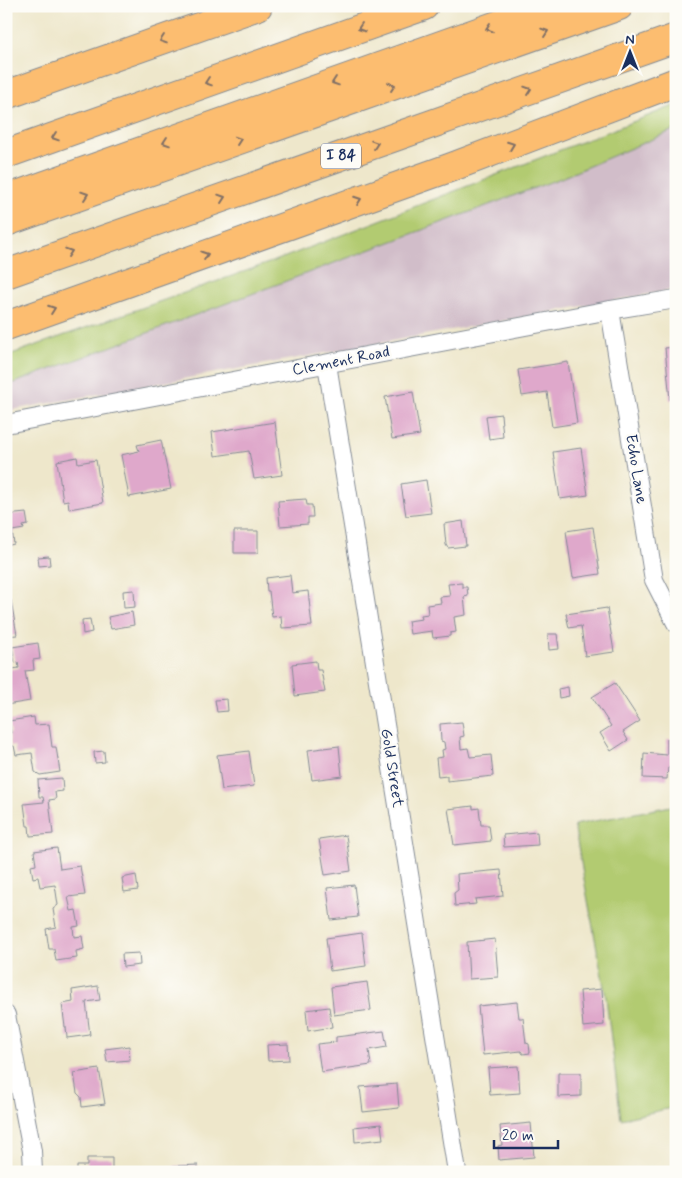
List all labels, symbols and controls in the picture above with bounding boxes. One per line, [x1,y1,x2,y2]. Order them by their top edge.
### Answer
one-way arrow [357,22,366,32]
one-way arrow [485,22,493,32]
one-way arrow [540,28,549,38]
north arrow [604,28,654,78]
text: N [625,31,635,49]
one-way arrow [159,34,167,44]
one-way arrow [204,77,213,87]
one-way arrow [332,77,340,87]
one-way arrow [387,82,395,92]
one-way arrow [524,86,532,96]
one-way arrow [51,131,60,141]
one-way arrow [162,136,170,146]
one-way arrow [234,136,242,146]
one-way arrow [370,140,379,150]
one-way arrow [506,141,515,151]
road number: I 84 [321,144,361,168]
one-way arrow [80,190,89,200]
one-way arrow [217,194,226,204]
one-way arrow [354,196,362,206]
one-way arrow [64,248,72,258]
one-way arrow [200,251,209,261]
one-way arrow [47,305,56,315]
street label: Clement Road [290,341,392,381]
street label: Echo Lane [620,433,652,506]
street label: Gold Street [375,727,409,810]
scale bar [494,1118,558,1150]
text: 20 m [502,1126,534,1146]

